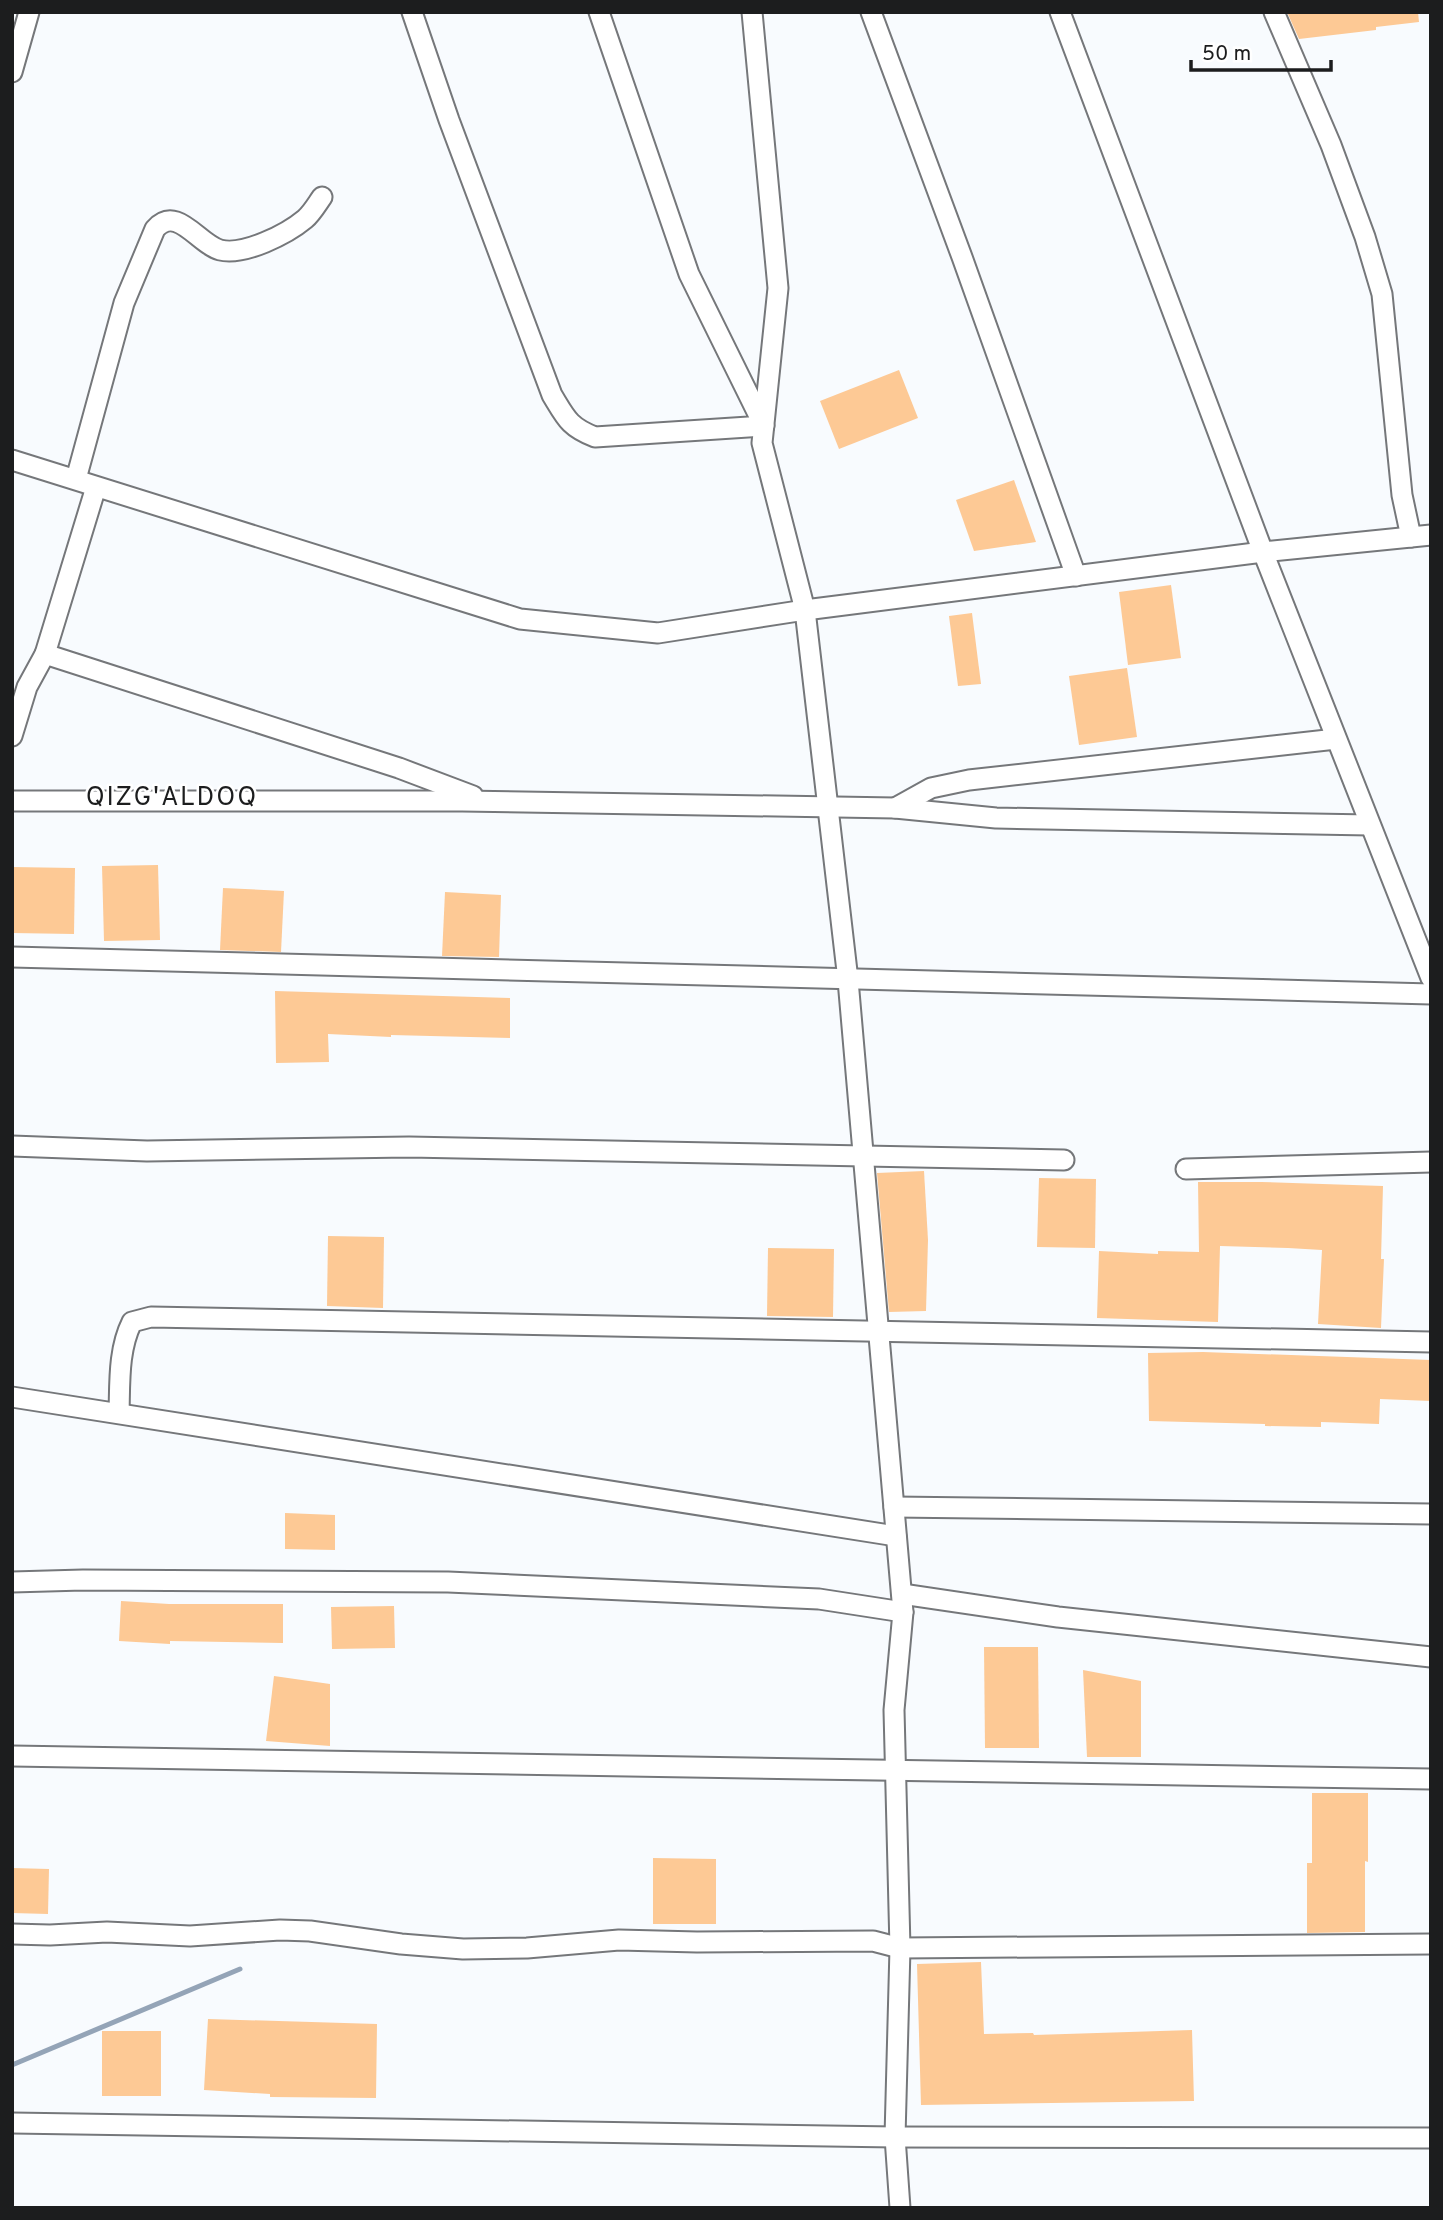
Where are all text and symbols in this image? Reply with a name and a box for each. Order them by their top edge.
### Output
scale bar [1191,28,1331,72]
text: 50 m [1202,41,1251,68]
district label: QIZG'ALDOQ [86,782,258,815]

